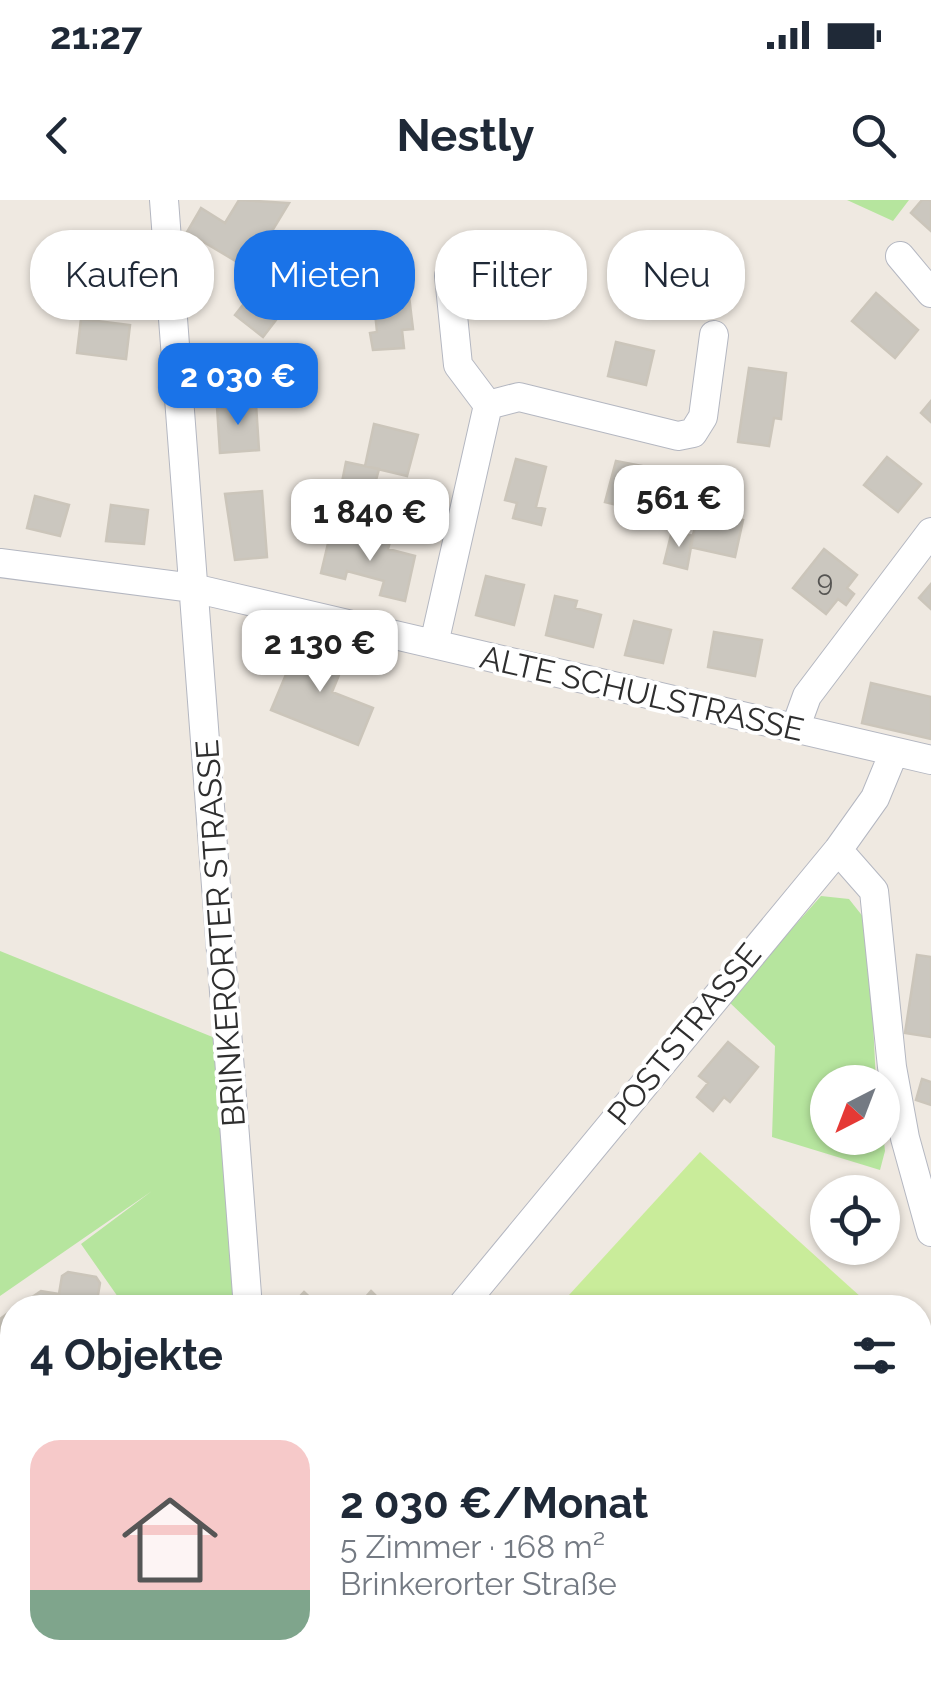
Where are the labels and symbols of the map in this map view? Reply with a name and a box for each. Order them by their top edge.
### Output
pin: 2 030 € [146,343,330,428]
pin: 561 € [609,465,749,550]
pin: 1 840 € [278,479,462,564]
house number: 9 [817,565,833,598]
pin: 2 130 € [228,610,412,695]
street label: ALTE SCHULSTRASSE [477,638,807,748]
street label: BRINKERORTER STRASSE [188,738,252,1128]
street label: POSTSTRASSE [600,936,768,1132]
north arrow [810,1065,900,1155]

